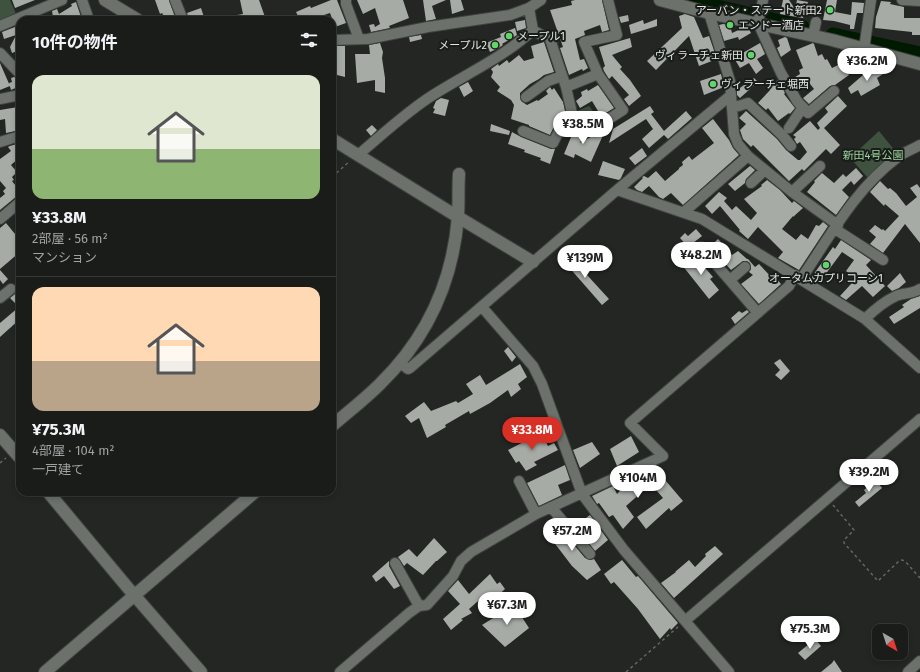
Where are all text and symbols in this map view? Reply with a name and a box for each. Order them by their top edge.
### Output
place label: アーバン・ステート新田2 [696,4,822,17]
marker: アーバン・ステート新田2 [825,5,835,15]
place label: エンドー酒店 [738,19,804,32]
marker: エンドー酒店 [725,20,735,30]
icon: filters [298,29,320,51]
place label: メープル1 [517,30,565,43]
marker: メープル1 [504,31,514,41]
text: 10件の物件 [32,32,118,53]
place label: メープル2 [438,39,487,52]
marker: メープル2 [490,40,500,50]
pin: ¥36.2M [834,48,900,82]
place label: ヴィラーチェ新田 [655,49,743,62]
marker: ヴィラーチェ新田 [746,50,756,60]
text: ¥36.2M [846,53,888,68]
place label: ヴィラーチェ堀西 [721,78,809,91]
marker: ヴィラーチェ堀西 [708,79,718,89]
icon: home [140,101,212,173]
pin: ¥38.5M [550,111,616,145]
text: ¥38.5M [562,116,604,131]
park label: 新田4号公園 [843,149,903,162]
text: ¥33.8M [32,207,86,228]
text: 2部屋 · 56 m² [32,231,108,246]
pin: ¥48.2M [668,242,734,276]
pin: ¥139M [557,245,613,279]
text: ¥48.2M [680,247,722,262]
text: マンション [32,250,97,265]
text: ¥139M [566,250,604,265]
marker: オータムカプリコーン1 [821,260,831,270]
place label: オータムカプリコーン1 [769,272,883,285]
icon: home [140,313,212,385]
pin: ¥33.8M [499,417,565,451]
text: ¥75.3M [32,419,85,440]
text: ¥33.8M [511,422,553,437]
text: 4部屋 · 104 m² [32,443,114,458]
pin: ¥39.2M [836,459,902,493]
text: 一戸建て [32,462,84,477]
text: ¥39.2M [848,464,890,479]
pin: ¥104M [610,465,666,499]
text: ¥104M [619,470,657,485]
pin: ¥57.2M [539,518,605,552]
text: ¥57.2M [552,523,592,538]
pin: ¥67.3M [474,592,540,626]
text: ¥67.3M [487,597,527,612]
pin: ¥75.3M [777,616,843,650]
text: ¥75.3M [790,621,830,636]
north arrow [872,624,908,660]
map controls [872,624,908,660]

